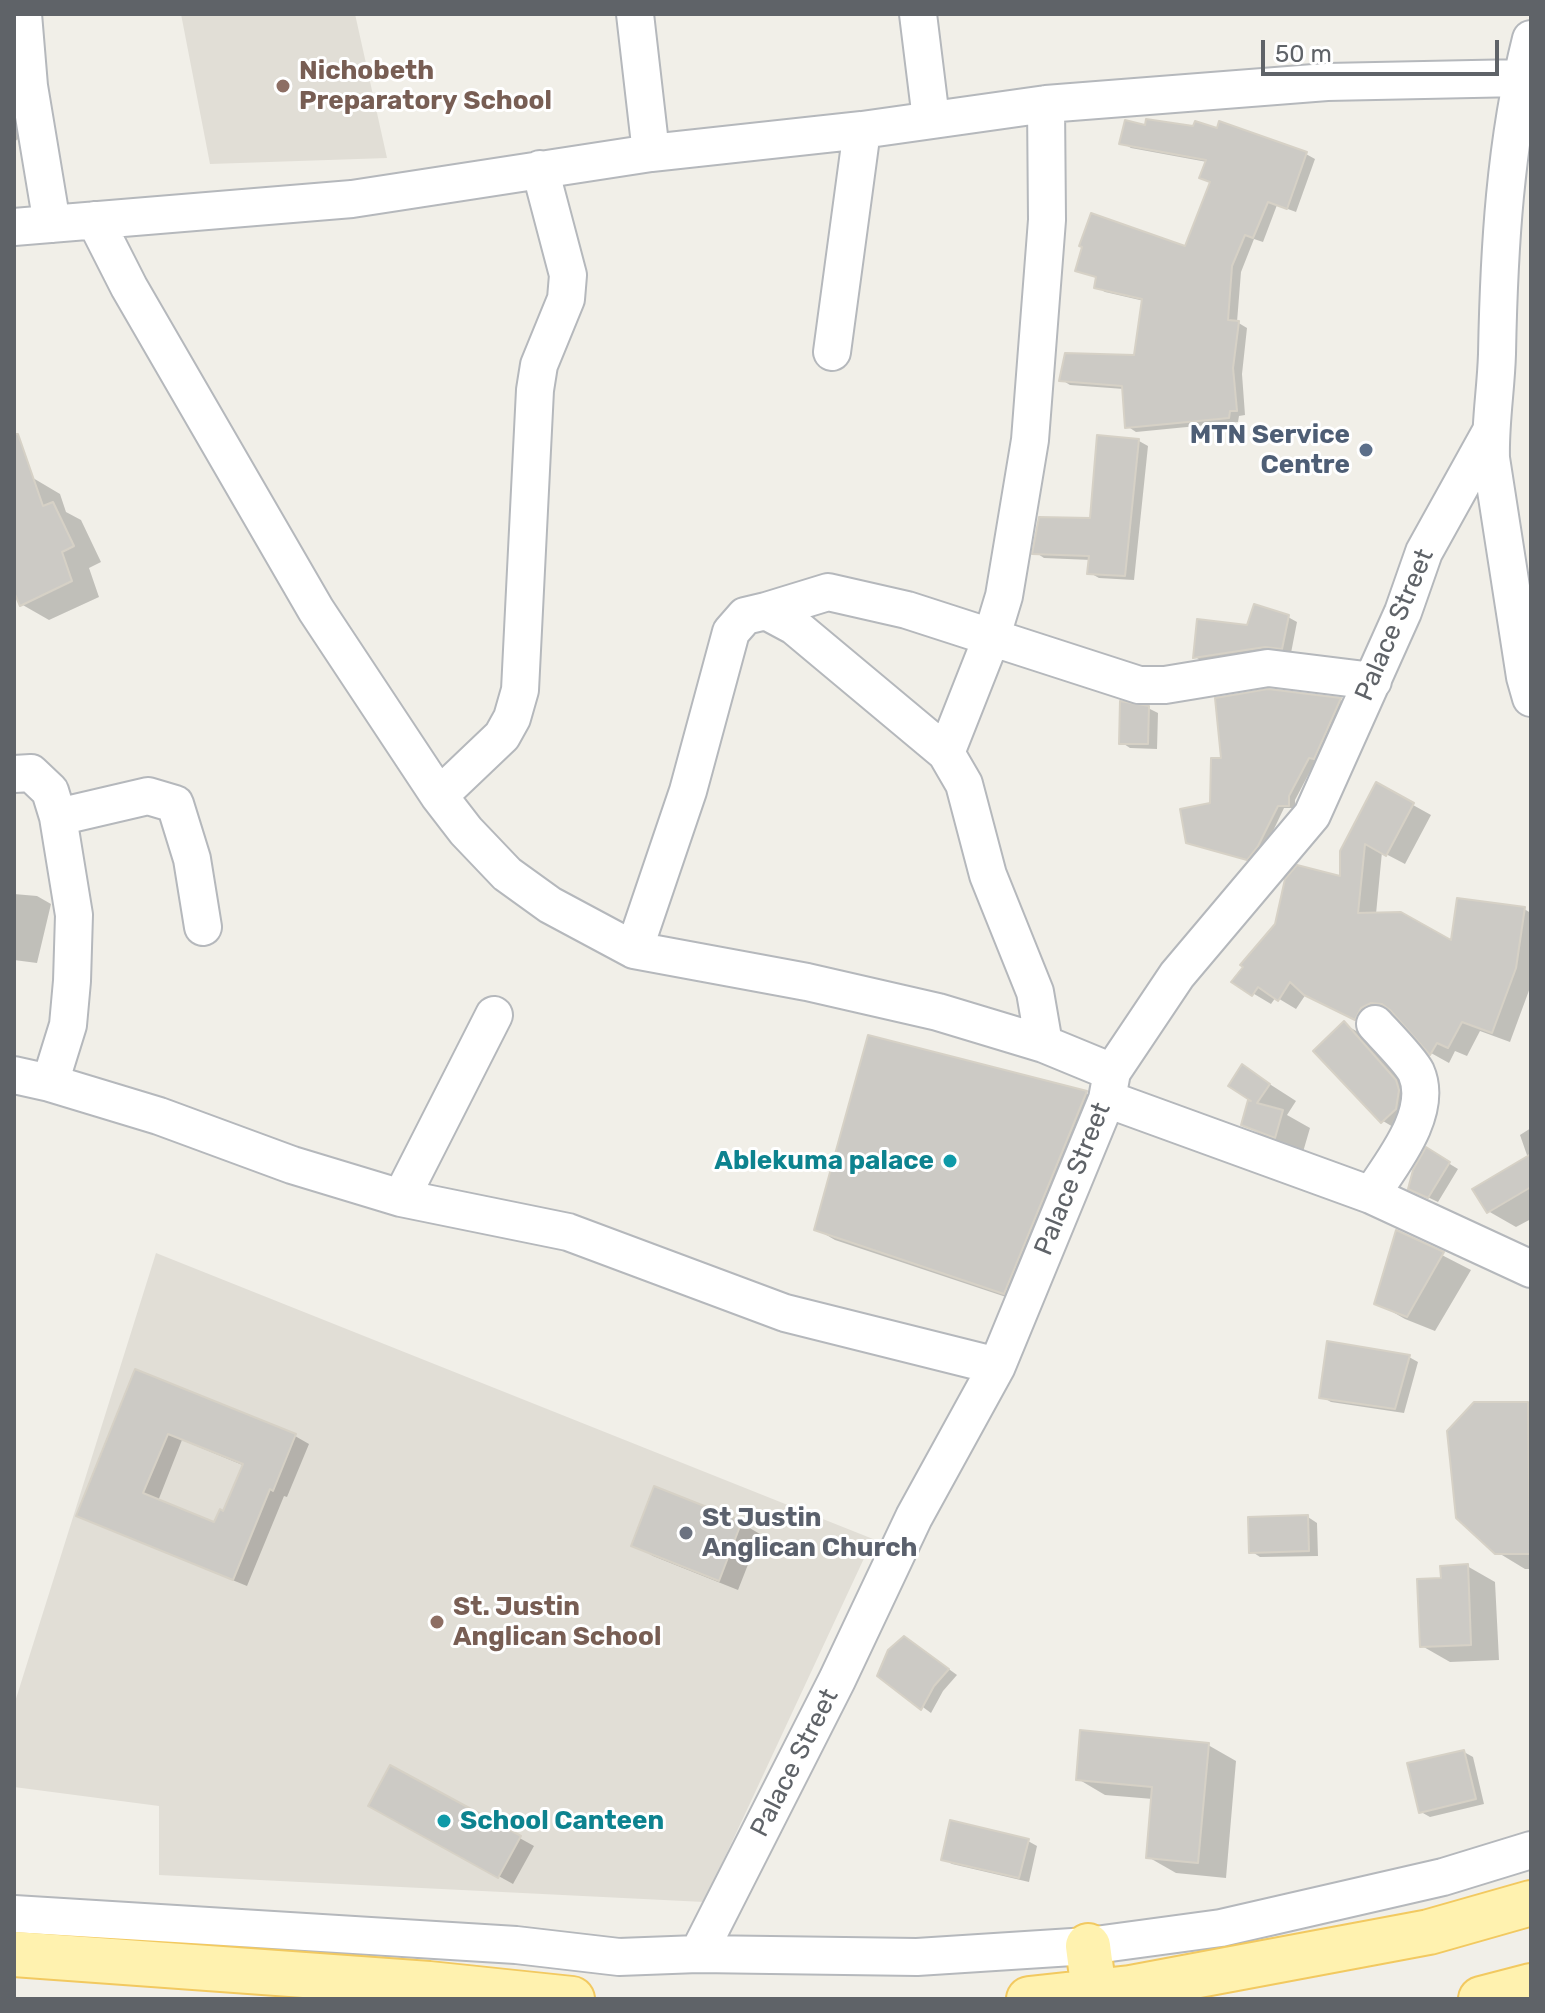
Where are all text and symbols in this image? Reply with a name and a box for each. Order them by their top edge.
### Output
scale bar [1265,24,1503,74]
text: 50 m [1275,40,1332,68]
place label: Nichobeth Preparatory School [299,55,552,116]
marker: Nichobeth Preparatory School [274,77,292,95]
place label: MTN Service Centre [1190,419,1350,480]
marker: MTN Service Centre [1357,441,1375,459]
street label: Palace Street [1349,544,1441,706]
street label: Palace Street [1028,1098,1118,1260]
place label: Ablekuma palace [714,1145,934,1177]
marker: Ablekuma palace [941,1152,959,1170]
place label: St Justin Anglican Church [702,1502,917,1564]
marker: St Justin Anglican Church [677,1524,695,1542]
place label: St. Justin Anglican School [453,1591,661,1652]
marker: St. Justin Anglican School [428,1613,446,1631]
street label: Palace Street [744,1684,846,1842]
place label: School Canteen [460,1805,664,1837]
marker: School Canteen [435,1812,453,1830]

